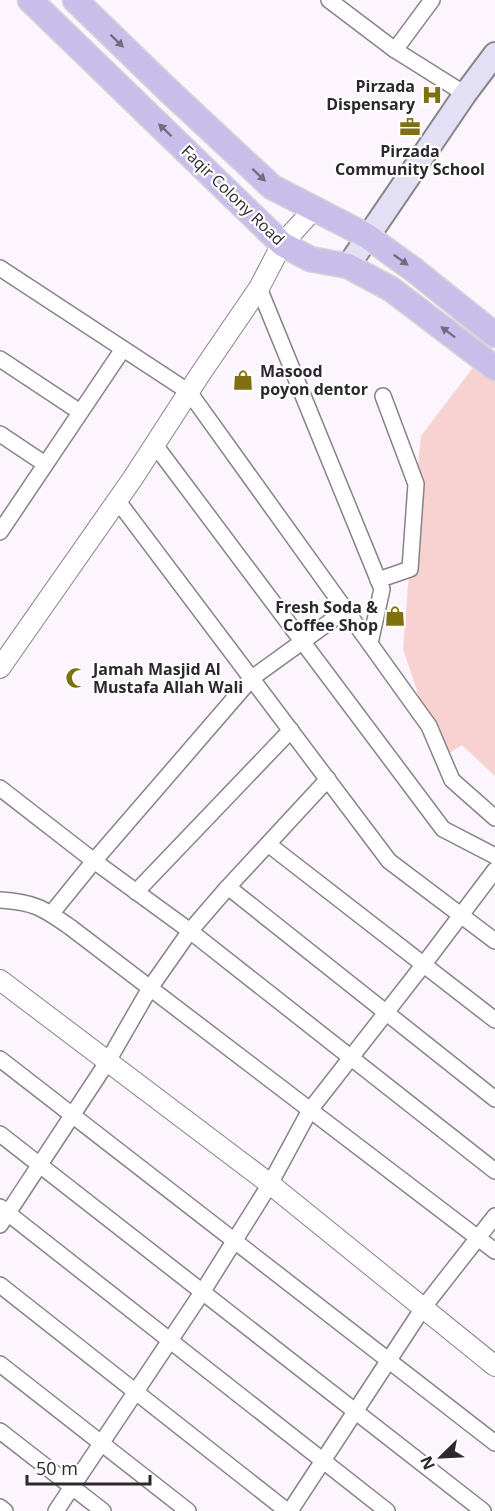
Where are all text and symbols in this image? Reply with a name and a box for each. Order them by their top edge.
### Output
one-way arrow [110,33,124,47]
place label: Pirzada Dispensary [326,75,416,115]
hospital icon: Pirzada Dispensary [420,83,444,107]
office icon: Pirzada Community School [398,115,422,139]
one-way arrow [159,124,173,138]
street label: Faqir Colony Road [177,140,289,250]
place label: Pirzada Community School [335,140,485,180]
one-way arrow [251,168,266,181]
one-way arrow [392,254,408,266]
one-way arrow [441,327,456,339]
place label: Masood poyon dentor [260,360,368,400]
shop icon: Masood poyon dentor [231,368,255,392]
place label: Fresh Soda & Coffee Shop [275,596,378,636]
shop icon: Fresh Soda & Coffee Shop [383,604,407,628]
place label: Jamah Masjid Al Mustafa Allah Wali [91,658,243,698]
mosque icon: Jamah Masjid Al Mustafa Allah Wali [64,666,88,690]
north arrow [411,1427,471,1487]
scale bar [27,1448,150,1486]
text: N [415,1453,440,1474]
text: 50 m [36,1456,78,1480]

